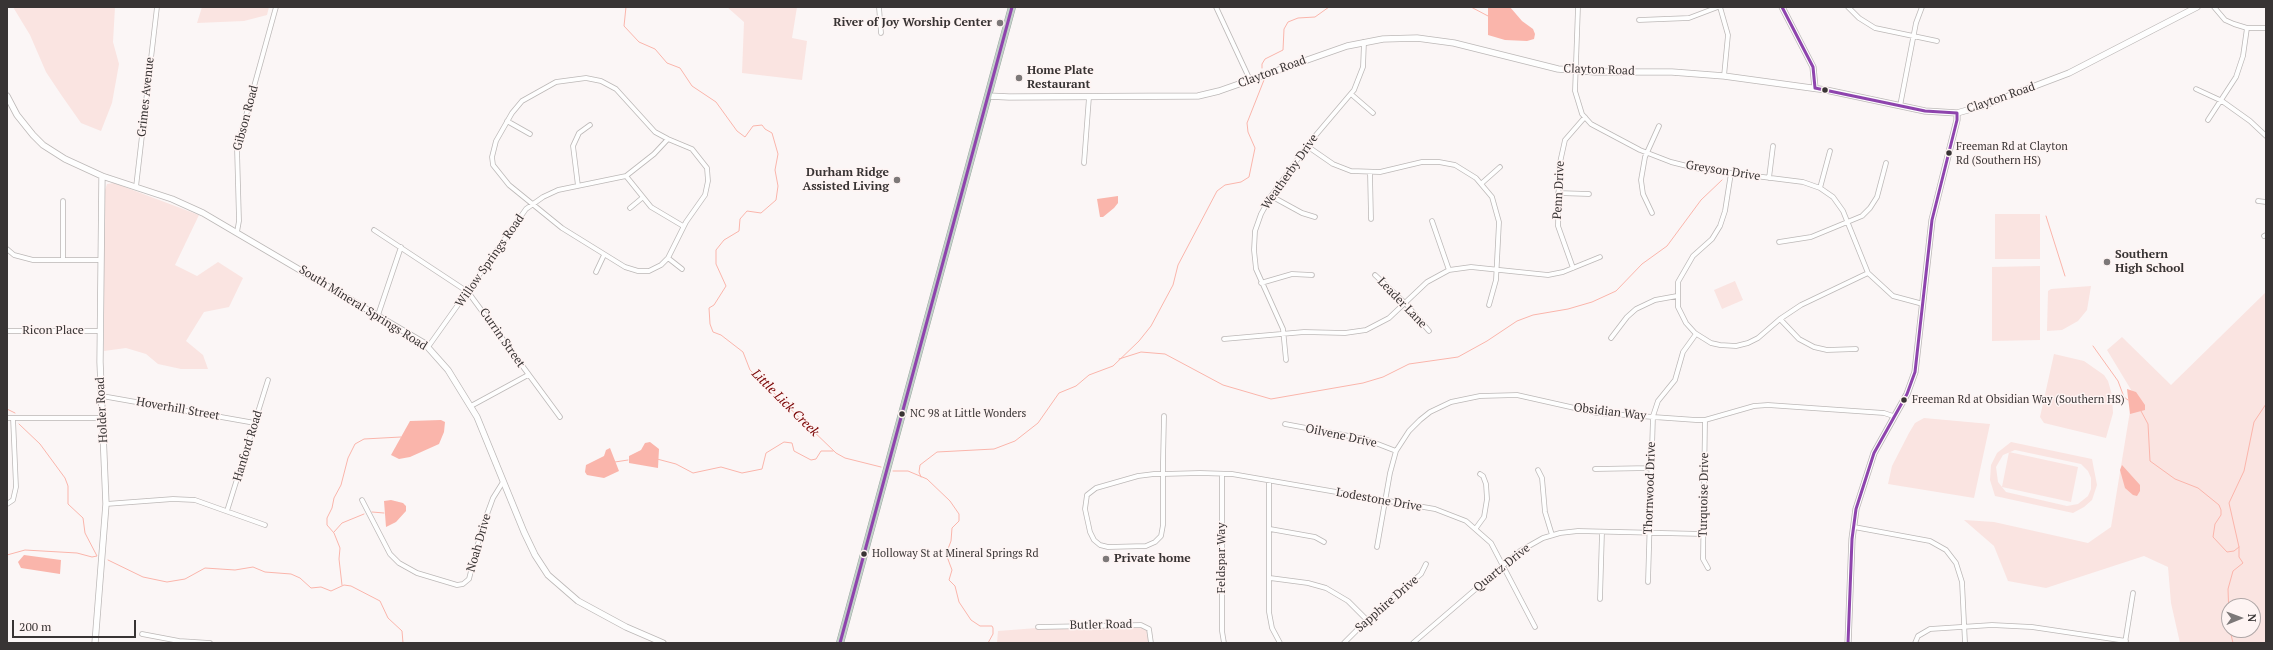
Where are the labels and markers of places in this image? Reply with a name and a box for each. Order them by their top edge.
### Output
place label: River of Joy Worship Center [833,16,992,30]
marker: River of Joy Worship Center [995,18,1005,28]
place label: Home Plate Restaurant [1027,64,1094,92]
marker: Home Plate Restaurant [1014,73,1024,83]
unlabelled marker [1820,85,1830,95]
place label: Freeman Rd at Clayton Rd (Southern HS) [1956,140,2068,166]
marker: Freeman Rd at Clayton Rd (Southern HS) [1944,148,1954,158]
place label: Durham Ridge Assisted Living [802,166,889,194]
marker: Durham Ridge Assisted Living [892,175,902,185]
place label: Southern High School [2115,248,2184,276]
marker: Southern High School [2102,257,2112,267]
place label: Freeman Rd at Obsidian Way (Southern HS) [1912,393,2125,407]
marker: Freeman Rd at Obsidian Way (Southern HS) [1899,395,1909,405]
place label: NC 98 at Little Wonders [910,407,1026,421]
marker: NC 98 at Little Wonders [897,409,907,419]
place label: Holloway St at Mineral Springs Rd [872,547,1039,561]
marker: Holloway St at Mineral Springs Rd [859,549,869,559]
place label: Private home [1114,552,1191,566]
marker: Private home [1101,554,1111,564]

